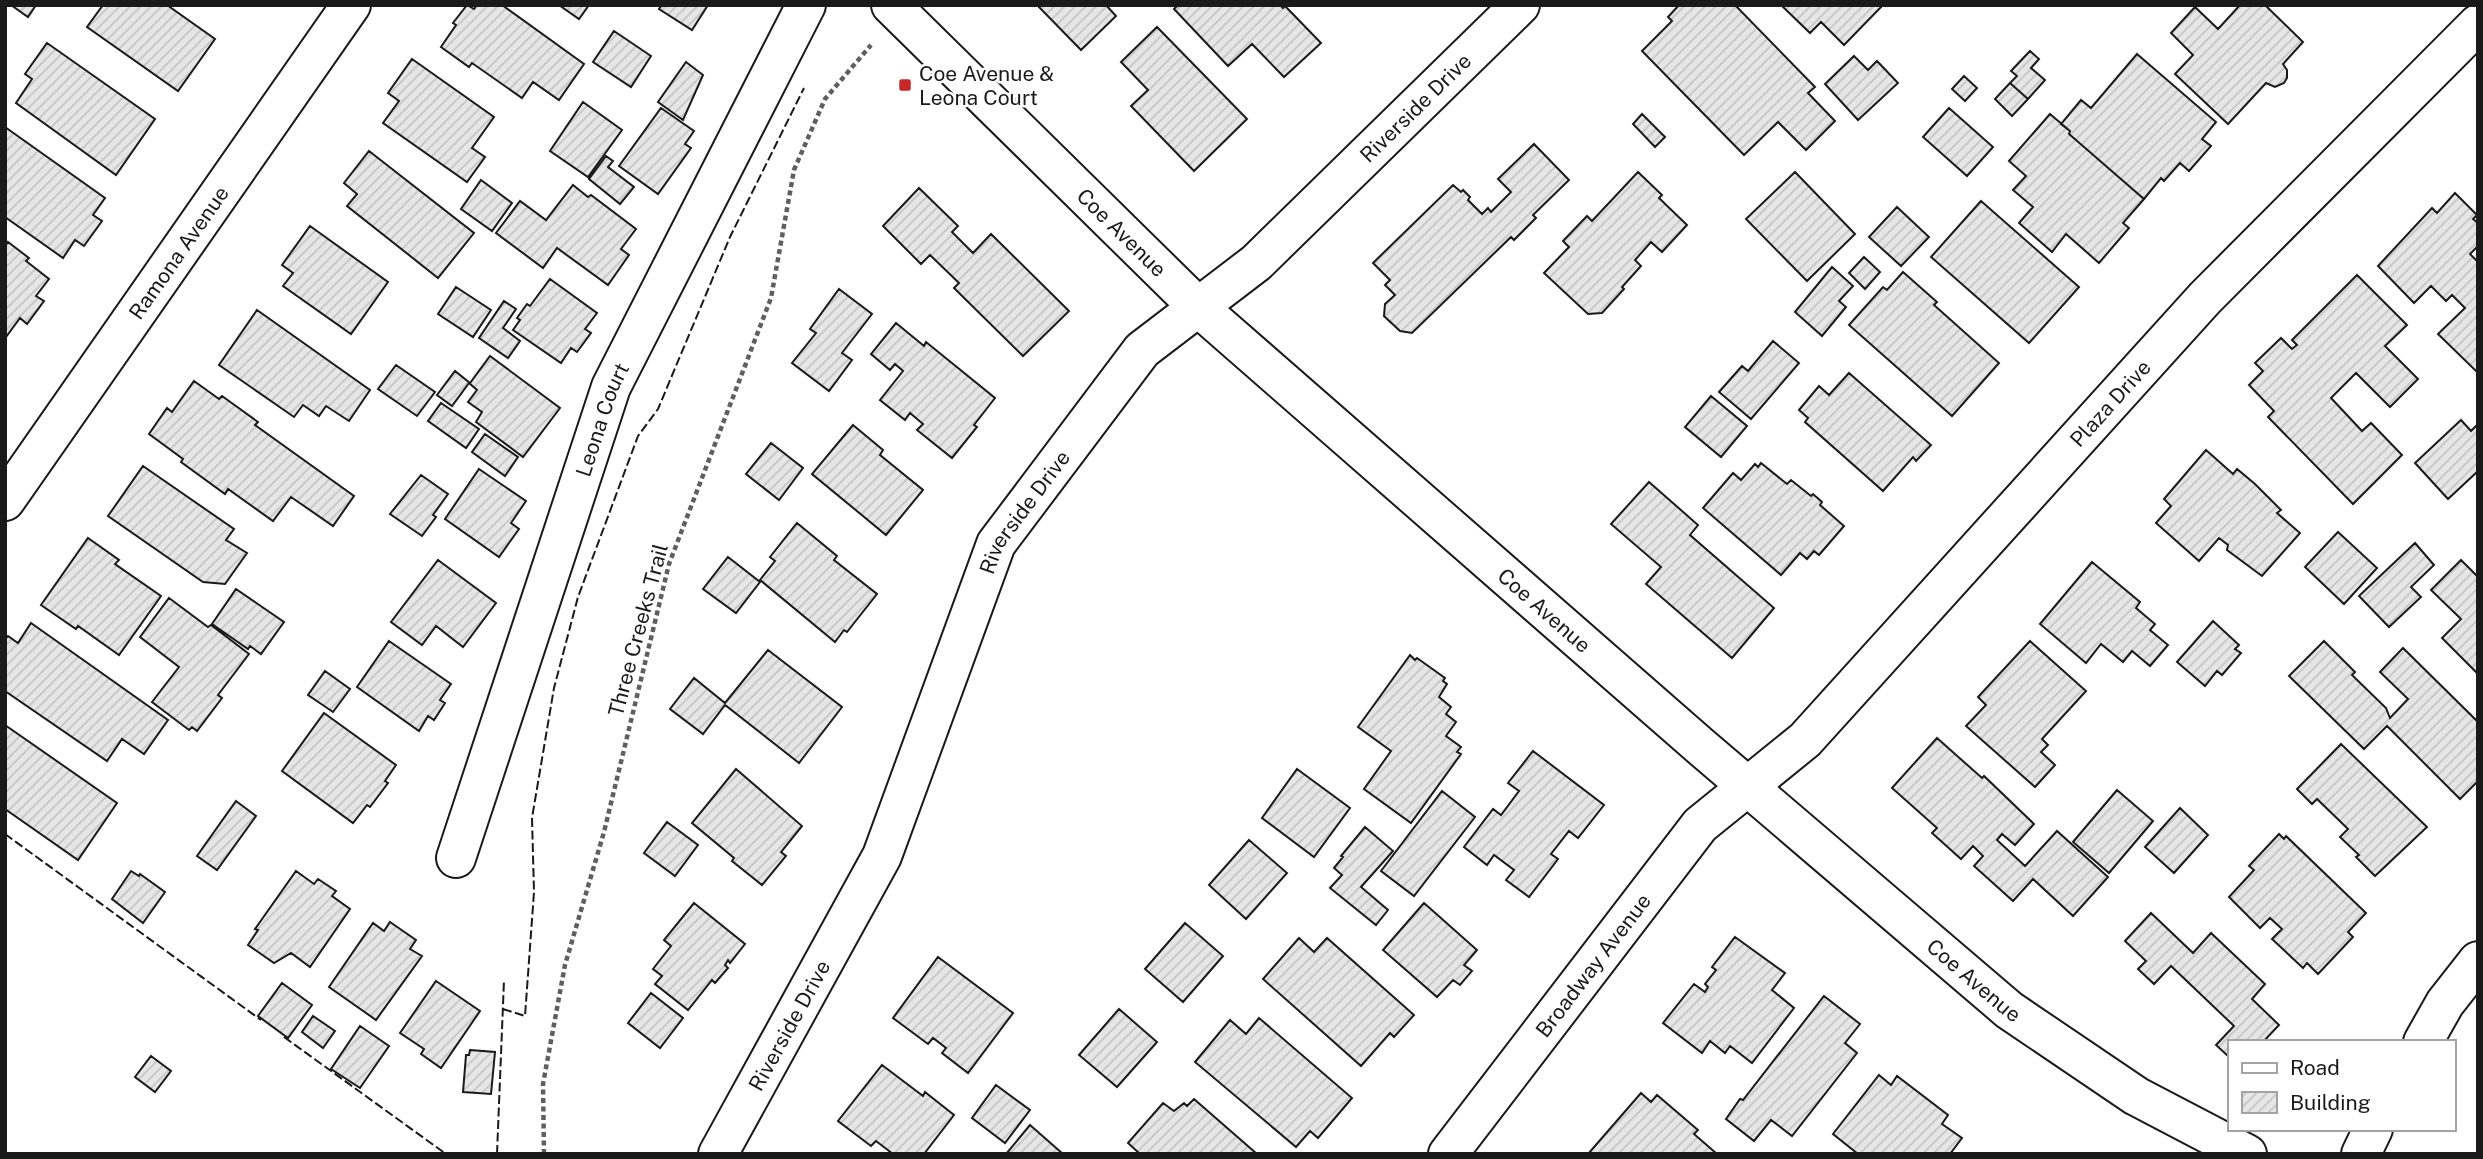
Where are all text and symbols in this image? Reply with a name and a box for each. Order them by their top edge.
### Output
street label: Riverside Drive [1354,48,1476,167]
place label: Coe Avenue & Leona Court [919,61,1054,110]
marker: Coe Avenue & Leona Court [897,77,913,93]
street label: Ramona Avenue [123,181,233,324]
street label: Coe Avenue [1072,183,1172,282]
street label: Plaza Drive [2064,354,2156,452]
street label: Leona Court [570,358,634,480]
street label: Riverside Drive [974,445,1075,577]
street label: Three Creeks Trail [603,541,673,719]
street label: Coe Avenue [1493,563,1596,657]
street label: Broadway Avenue [1530,888,1656,1042]
street label: Coe Avenue [1922,933,2026,1027]
street label: Riverside Drive [743,956,835,1095]
legend [2228,1040,2455,1131]
text: Road [2290,1055,2340,1080]
text: Building [2290,1090,2371,1115]

